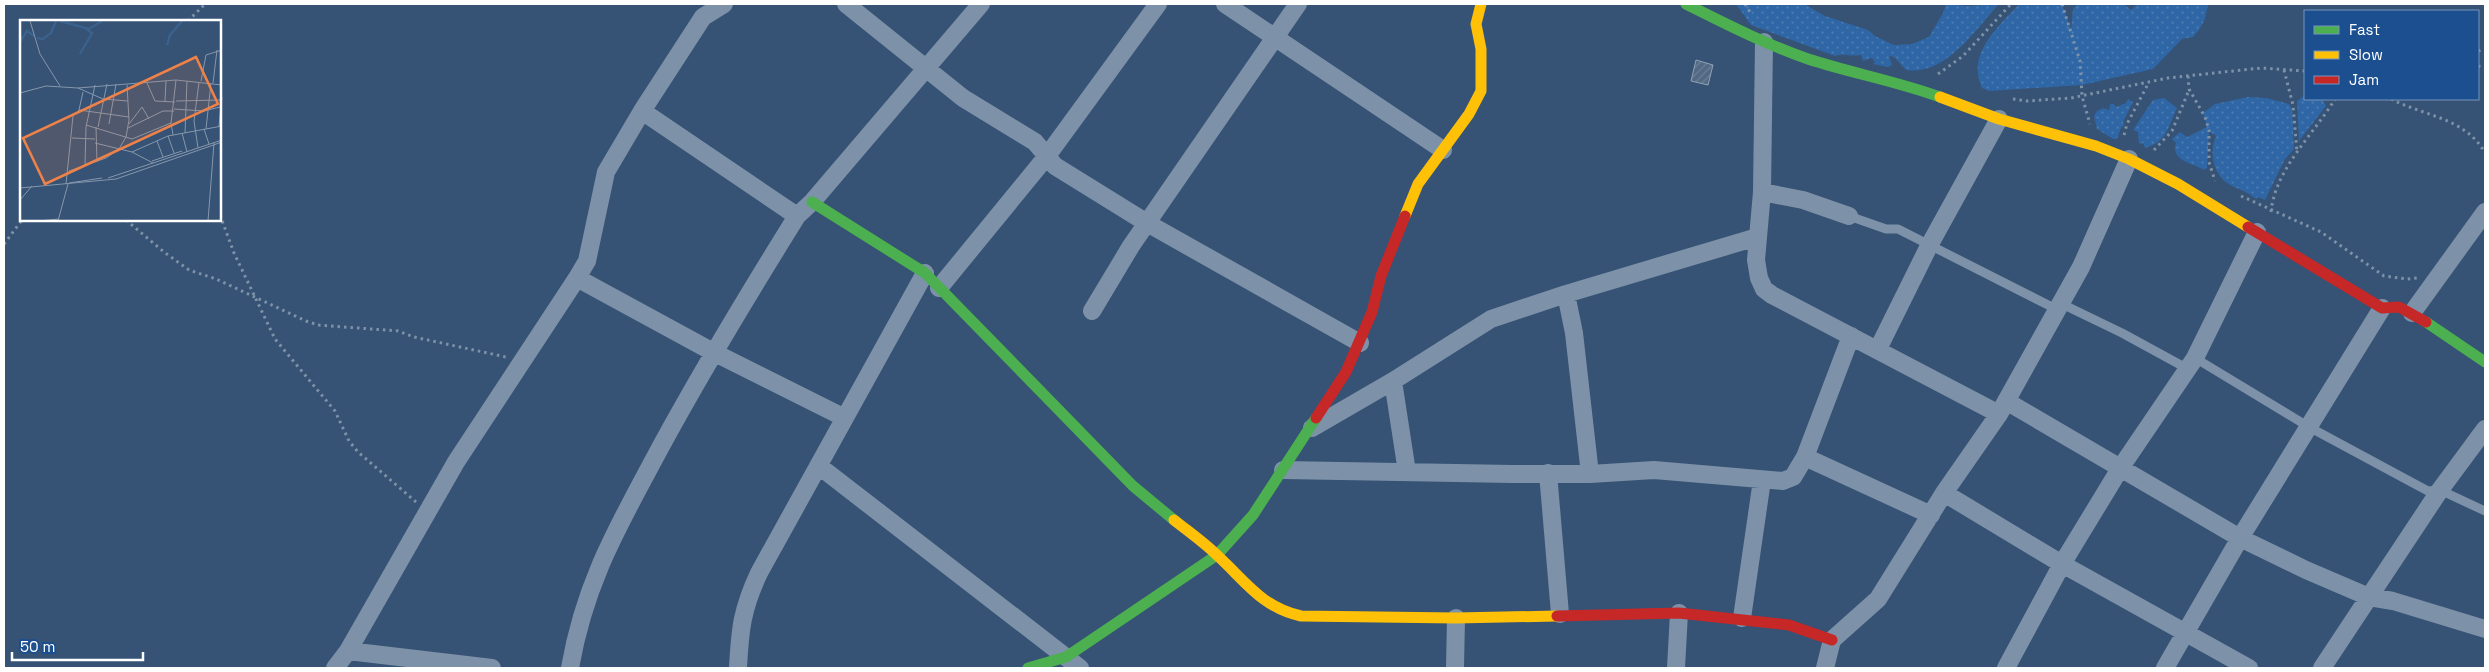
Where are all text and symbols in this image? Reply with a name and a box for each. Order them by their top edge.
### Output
legend [2304,10,2479,100]
inset map [20,20,221,221]
text: Fast [2349,20,2380,39]
text: Slow [2349,45,2383,64]
text: Jam [2349,70,2379,89]
scale bar [12,630,144,662]
text: 50 m [20,637,55,656]

